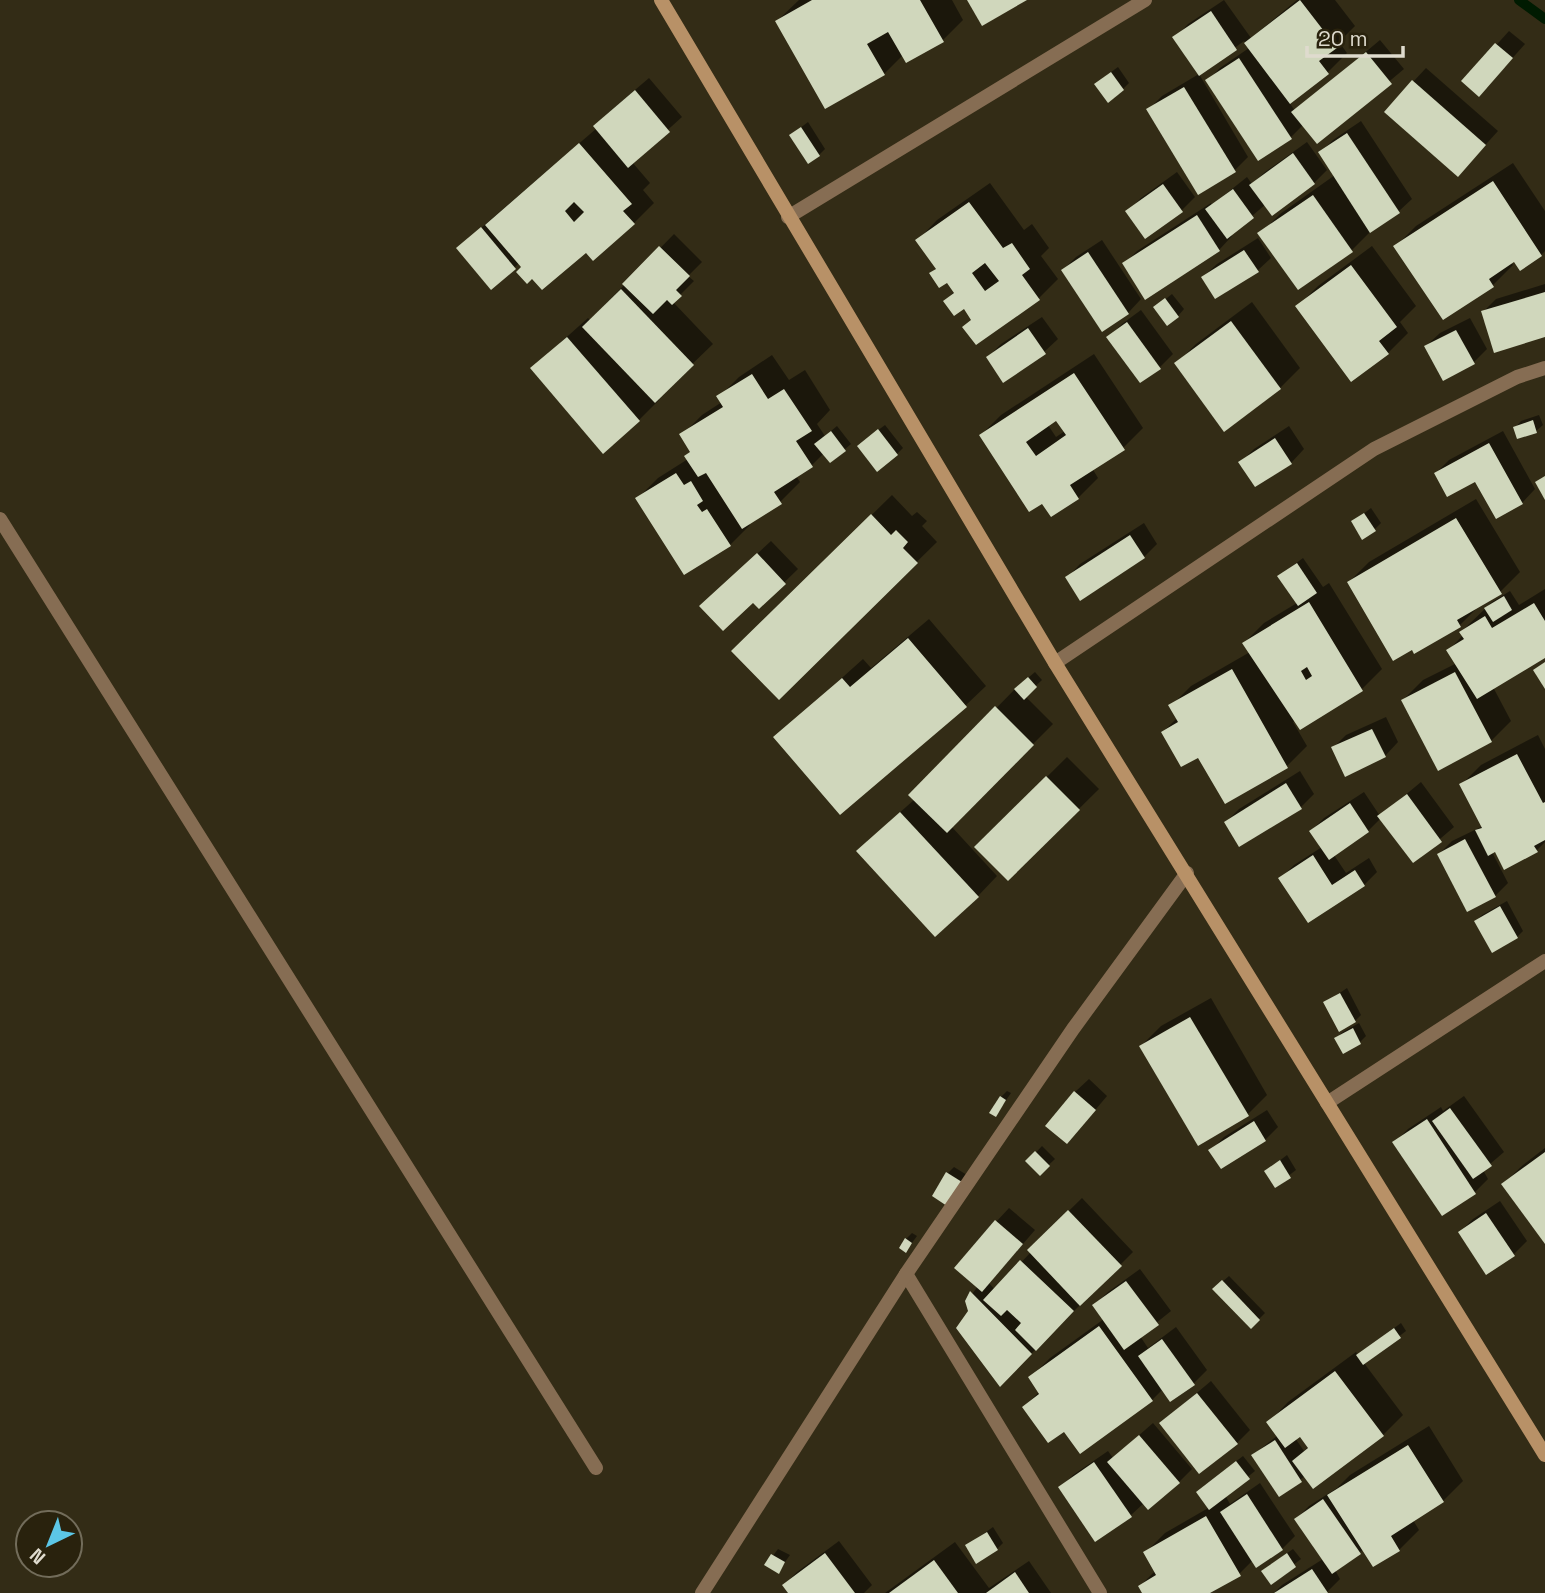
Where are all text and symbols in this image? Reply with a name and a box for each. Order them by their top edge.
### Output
scale bar [1307,14,1403,58]
text: 20 m [1318,25,1368,52]
north arrow [14,1509,84,1579]
text: N [25,1543,51,1570]

